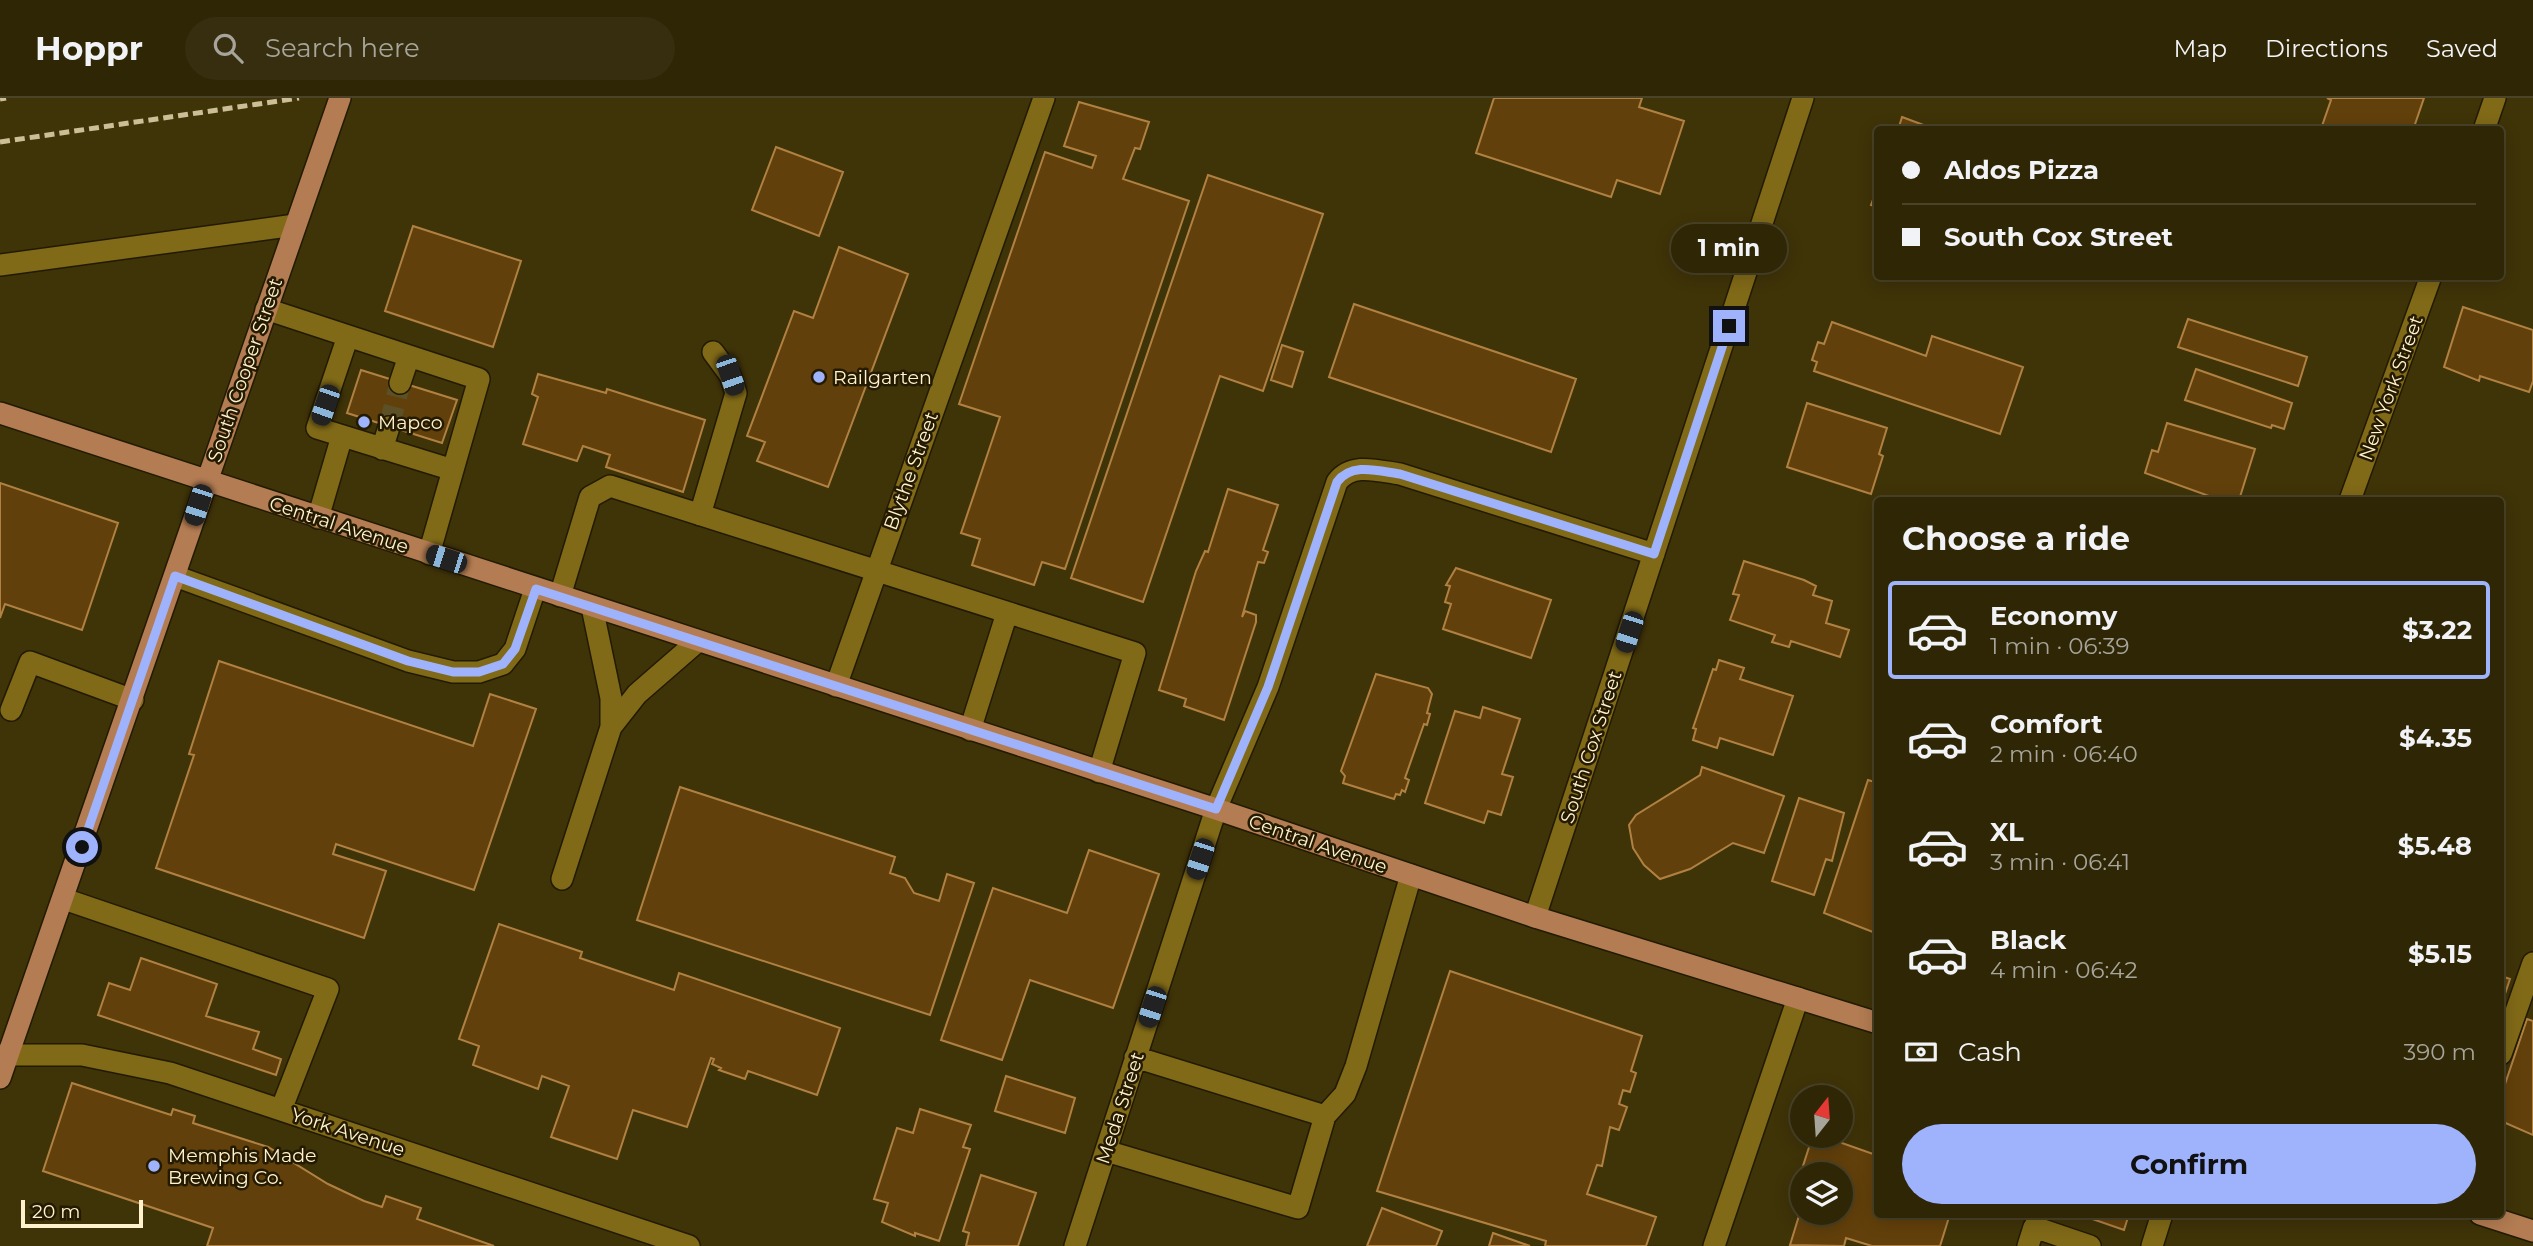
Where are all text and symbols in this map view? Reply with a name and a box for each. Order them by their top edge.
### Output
search box [185,17,675,80]
text: Hoppr [35,28,143,68]
icon: search [209,29,247,67]
text: Search here [265,32,420,64]
text: Map [2174,34,2227,63]
text: Directions [2265,34,2388,63]
text: Saved [2426,34,2498,63]
text: Aldos Pizza [1944,154,2099,186]
text: South Cox Street [1944,221,2173,253]
callout: 1 min [1671,224,1787,274]
text: 1 min [1698,234,1760,262]
street label: South Cooper Street [203,275,287,465]
route end [1713,310,1745,342]
street label: New York Street [2354,312,2428,464]
car [714,352,747,398]
place label: Railgarten [833,366,932,389]
marker: Railgarten [811,369,827,385]
car [309,382,342,428]
street label: Blythe Street [879,408,943,533]
place label: Mapco [378,411,443,434]
marker: Mapco [356,414,372,430]
car [182,482,215,528]
street label: Central Avenue [267,492,411,558]
text: Choose a ride [1902,519,2130,558]
car [423,543,470,575]
icon: car [1906,599,1969,662]
text: Economy [1990,600,2117,632]
car [1613,609,1646,655]
text: $3.22 [2402,614,2472,646]
text: 1 min · 06:39 [1990,632,2129,660]
street label: South Cox Street [1555,668,1627,826]
icon: car [1906,707,1969,770]
text: Comfort [1990,708,2102,740]
text: $4.35 [2399,722,2472,754]
text: 2 min · 06:40 [1990,740,2138,768]
street label: Central Avenue [1246,810,1390,878]
icon: car [1906,815,1969,878]
text: XL [1990,816,2024,848]
text: $5.48 [2398,830,2472,862]
route start [66,831,98,863]
car [1184,836,1217,882]
text: 3 min · 06:41 [1990,848,2130,876]
icon: car [1906,923,1969,986]
text: Black [1990,924,2066,956]
text: $5.15 [2408,938,2472,970]
text: 4 min · 06:42 [1990,956,2138,984]
car [1136,984,1169,1030]
icon: cash [1902,1033,1940,1071]
text: Cash [1958,1036,2022,1068]
text: 390 m [2403,1038,2476,1066]
street label: Meda Street [1091,1049,1149,1167]
north arrow [1790,1085,1853,1148]
map controls [1790,1085,1853,1225]
street label: York Avenue [288,1103,408,1161]
button: Confirm [1902,1124,2476,1204]
place label: Memphis Made Brewing Co. [168,1144,317,1189]
marker: Memphis Made Brewing Co. [146,1158,162,1174]
button: layers [1790,1162,1853,1225]
scale bar [21,1197,144,1229]
text: 20 m [32,1200,80,1223]

